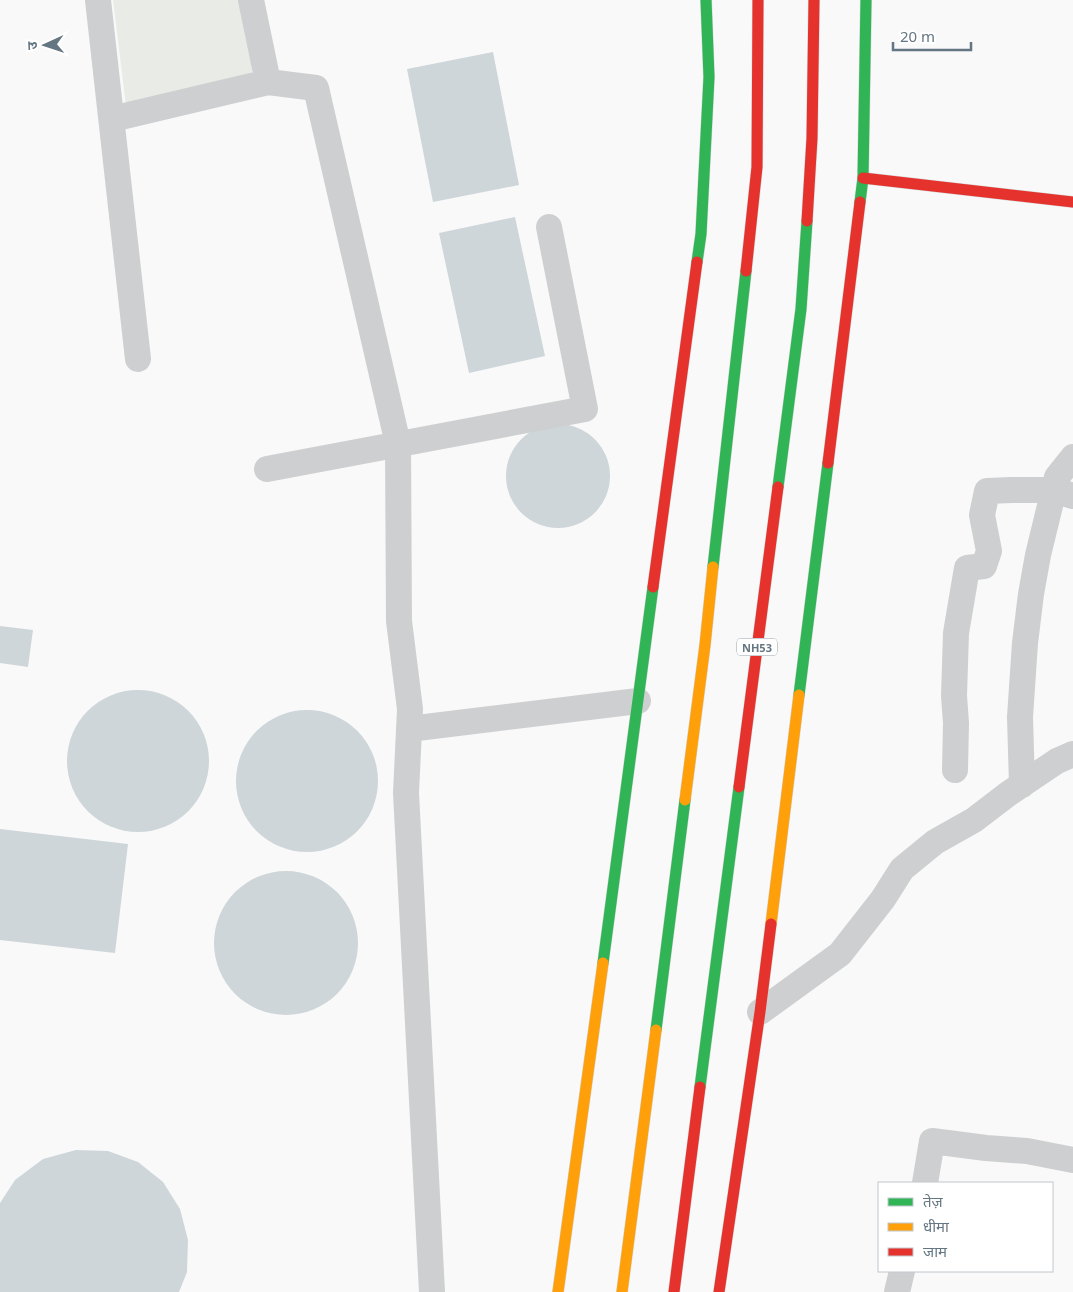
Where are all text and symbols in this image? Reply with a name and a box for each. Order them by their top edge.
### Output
north arrow [20,20,70,70]
scale bar [893,20,970,52]
text: 20 m [900,26,935,46]
text: उ [22,40,41,50]
road number: NH53 [737,638,777,656]
legend [878,1182,1053,1272]
text: तेज़ [923,1191,944,1211]
text: धीमा [923,1216,950,1236]
text: जाम [923,1241,948,1261]

